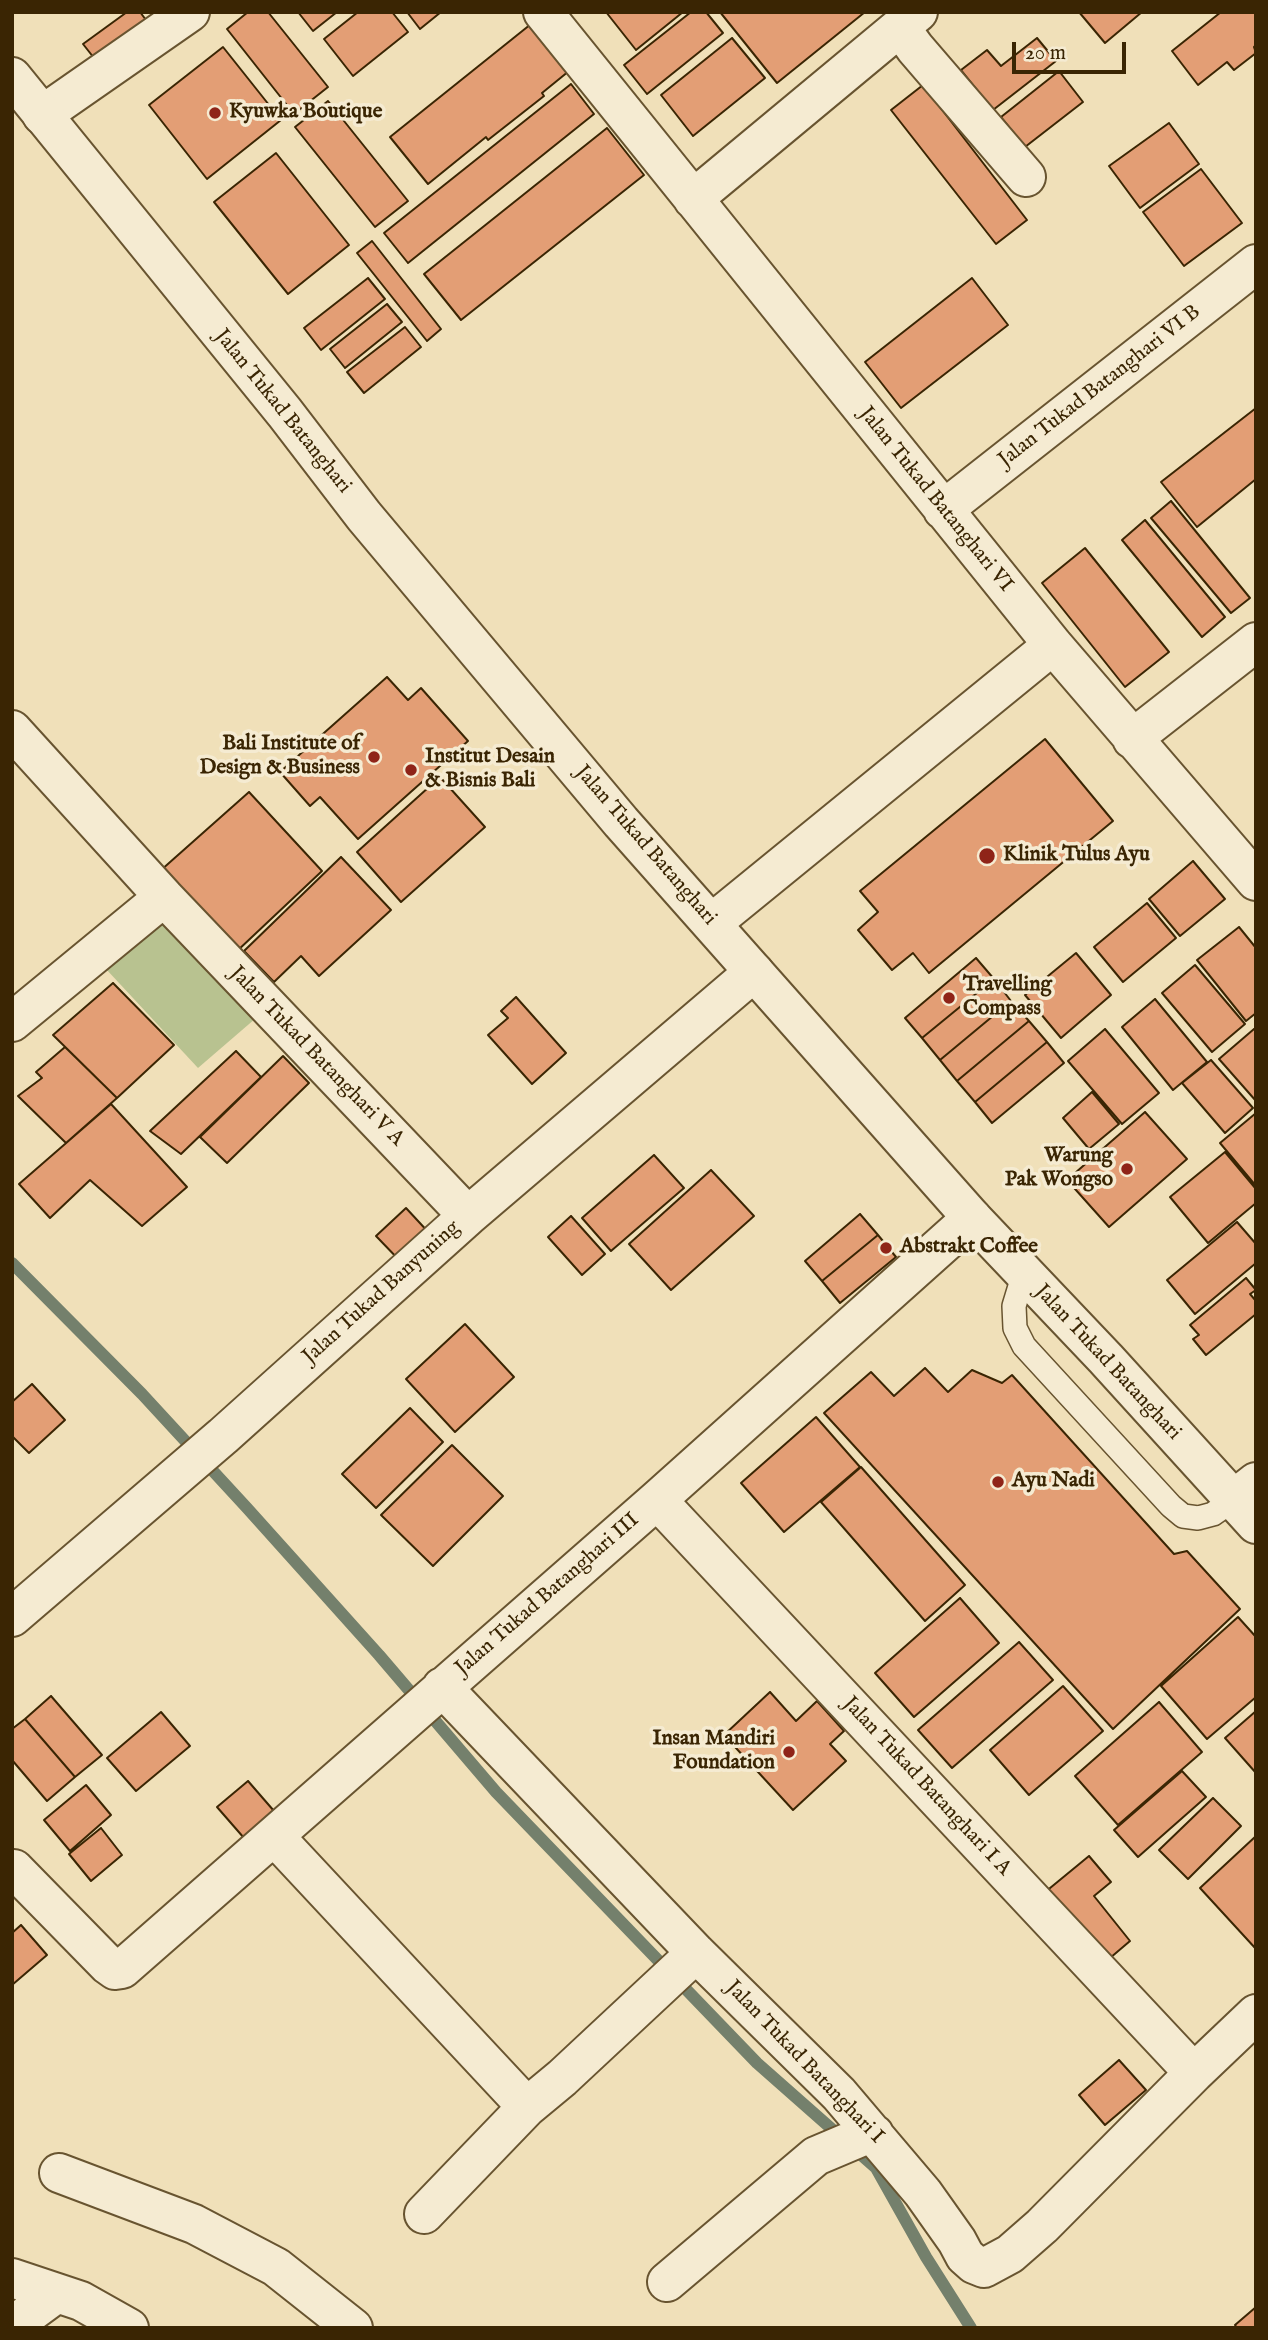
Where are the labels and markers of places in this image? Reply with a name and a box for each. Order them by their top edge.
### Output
place label: Kyuwka Boutique [229,100,382,126]
marker: Kyuwka Boutique [207,105,223,121]
place label: Bali Institute of Design & Business [200,732,360,782]
place label: Institut Desain & Bisnis Bali [425,745,555,795]
marker: Bali Institute of Design & Business [366,749,382,765]
marker: Institut Desain & Bisnis Bali [403,762,419,778]
place label: Klinik Tulus Ayu [1003,843,1150,869]
marker: Klinik Tulus Ayu [977,846,997,866]
place label: Travelling Compass [963,973,1052,1023]
marker: Travelling Compass [941,990,957,1006]
place label: Warung Pak Wongso [1005,1144,1113,1194]
marker: Warung Pak Wongso [1119,1161,1135,1177]
place label: Abstrakt Coffee [900,1235,1038,1261]
marker: Abstrakt Coffee [878,1240,894,1256]
place label: Ayu Nadi [1012,1469,1095,1495]
marker: Ayu Nadi [990,1474,1006,1490]
place label: Insan Mandiri Foundation [652,1727,775,1777]
marker: Insan Mandiri Foundation [781,1744,797,1760]

